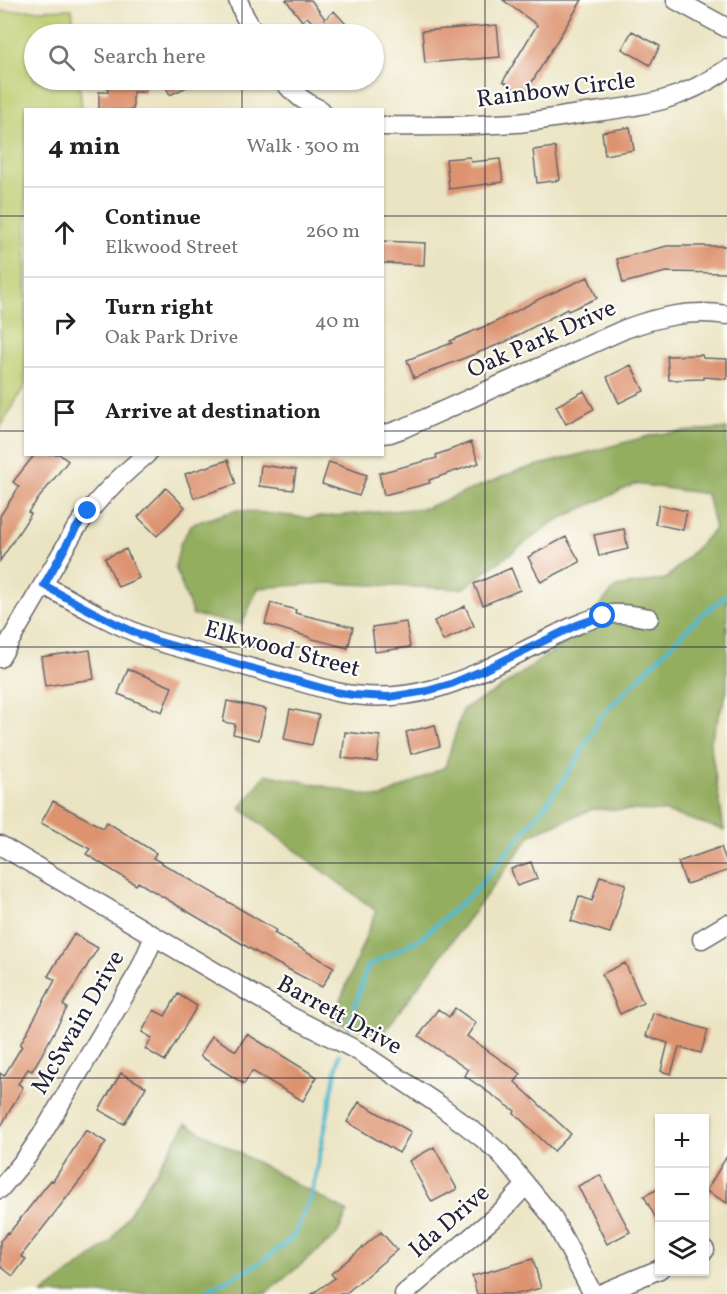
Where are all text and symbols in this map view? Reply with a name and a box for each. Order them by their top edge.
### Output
search box [24,24,384,90]
icon: search [45,41,78,74]
text: Search here [93,42,206,73]
street label: Rainbow Circle [475,64,637,118]
text: 4 min [48,129,120,165]
text: Walk · 300 m [247,133,360,161]
text: Continue [105,203,201,234]
icon: ahead [48,216,81,249]
text: 260 m [305,218,360,246]
text: Elkwood Street [105,234,238,262]
street label: Oak Park Drive [462,292,622,388]
text: Turn right [105,293,213,324]
icon: right [48,306,81,339]
text: 40 m [315,308,360,336]
text: Oak Park Drive [105,324,238,352]
icon: arrive [48,396,81,429]
text: Arrive at destination [105,397,321,428]
route end [74,497,100,523]
route start [589,602,615,628]
street label: Elkwood Street [200,613,364,687]
street label: McSwain Drive [24,945,134,1101]
street label: Barrett Drive [270,968,408,1064]
map controls [655,1114,709,1276]
button: + [655,1114,709,1168]
button: − [655,1168,709,1222]
street label: Ida Drive [402,1177,498,1267]
button: layers [655,1222,709,1276]

